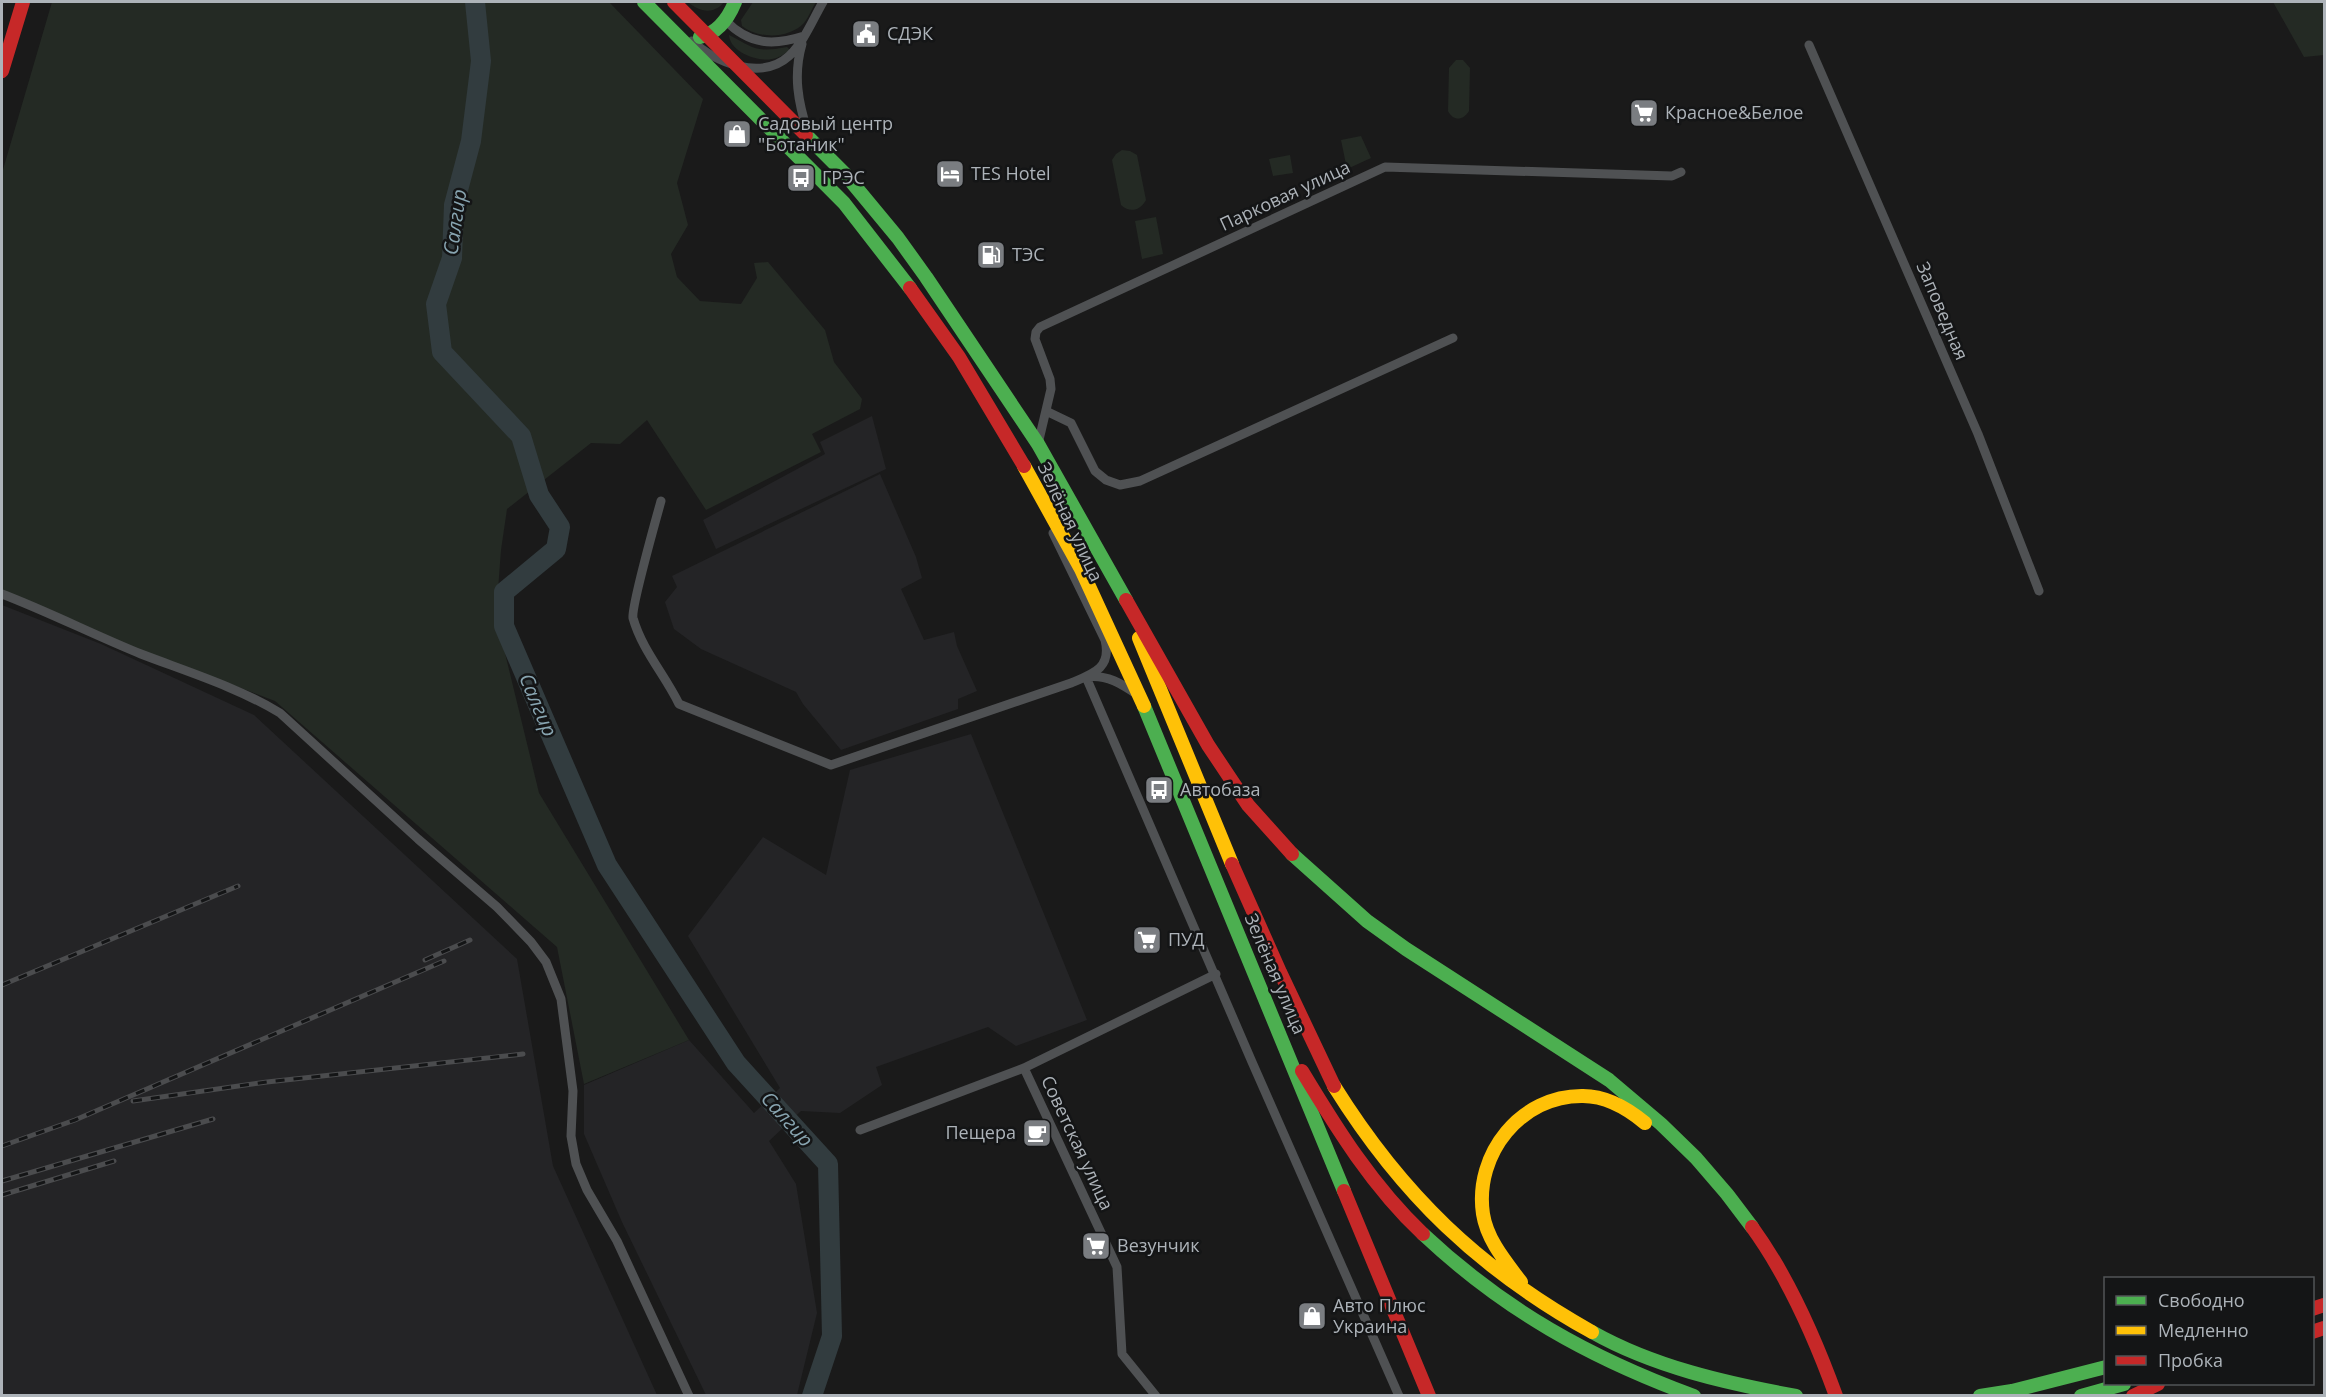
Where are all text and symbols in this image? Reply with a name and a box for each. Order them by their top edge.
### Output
public building icon: СДЭК [850,18,882,50]
place label: СДЭК [887,21,933,45]
supermarket icon: Красное&Белое [1628,97,1660,129]
place label: Красное&Белое [1665,100,1803,124]
place label: Садовый центр "Ботаник" [758,111,893,156]
shop icon: Садовый центр "Ботаник" [721,118,753,150]
street label: Парковая улица [1215,154,1354,236]
hotel icon: TES Hotel [934,158,966,190]
place label: TES Hotel [971,161,1051,185]
bus stop icon: ГРЭС [785,162,817,194]
place label: ГРЭС [822,165,865,189]
water label: Салгир [437,187,472,256]
fuel station icon: ТЭС [975,239,1007,271]
place label: ТЭС [1012,242,1045,266]
street label: Заповедная [1911,258,1974,363]
street label: Зелёная улица [1033,458,1109,585]
water label: Салгир [513,669,564,740]
bus stop icon: Автобаза [1143,774,1175,806]
place label: Автобаза [1180,777,1260,801]
street label: Зелёная улица [1240,910,1312,1038]
supermarket icon: ПУД [1131,924,1163,956]
place label: ПУД [1168,927,1205,951]
street label: Советская улица [1036,1071,1120,1214]
water label: Салгир [755,1085,819,1152]
cafe icon: Пещера [1021,1117,1053,1149]
place label: Пещера [946,1120,1016,1144]
supermarket icon: Везунчик [1080,1230,1112,1262]
place label: Везунчик [1117,1233,1200,1257]
legend [2104,1277,2314,1385]
text: Свободно [2158,1288,2245,1312]
place label: Авто Плюс Украина [1333,1293,1426,1338]
shop icon: Авто Плюс Украина [1296,1300,1328,1332]
text: Медленно [2158,1318,2249,1342]
text: Пробка [2158,1348,2223,1372]

